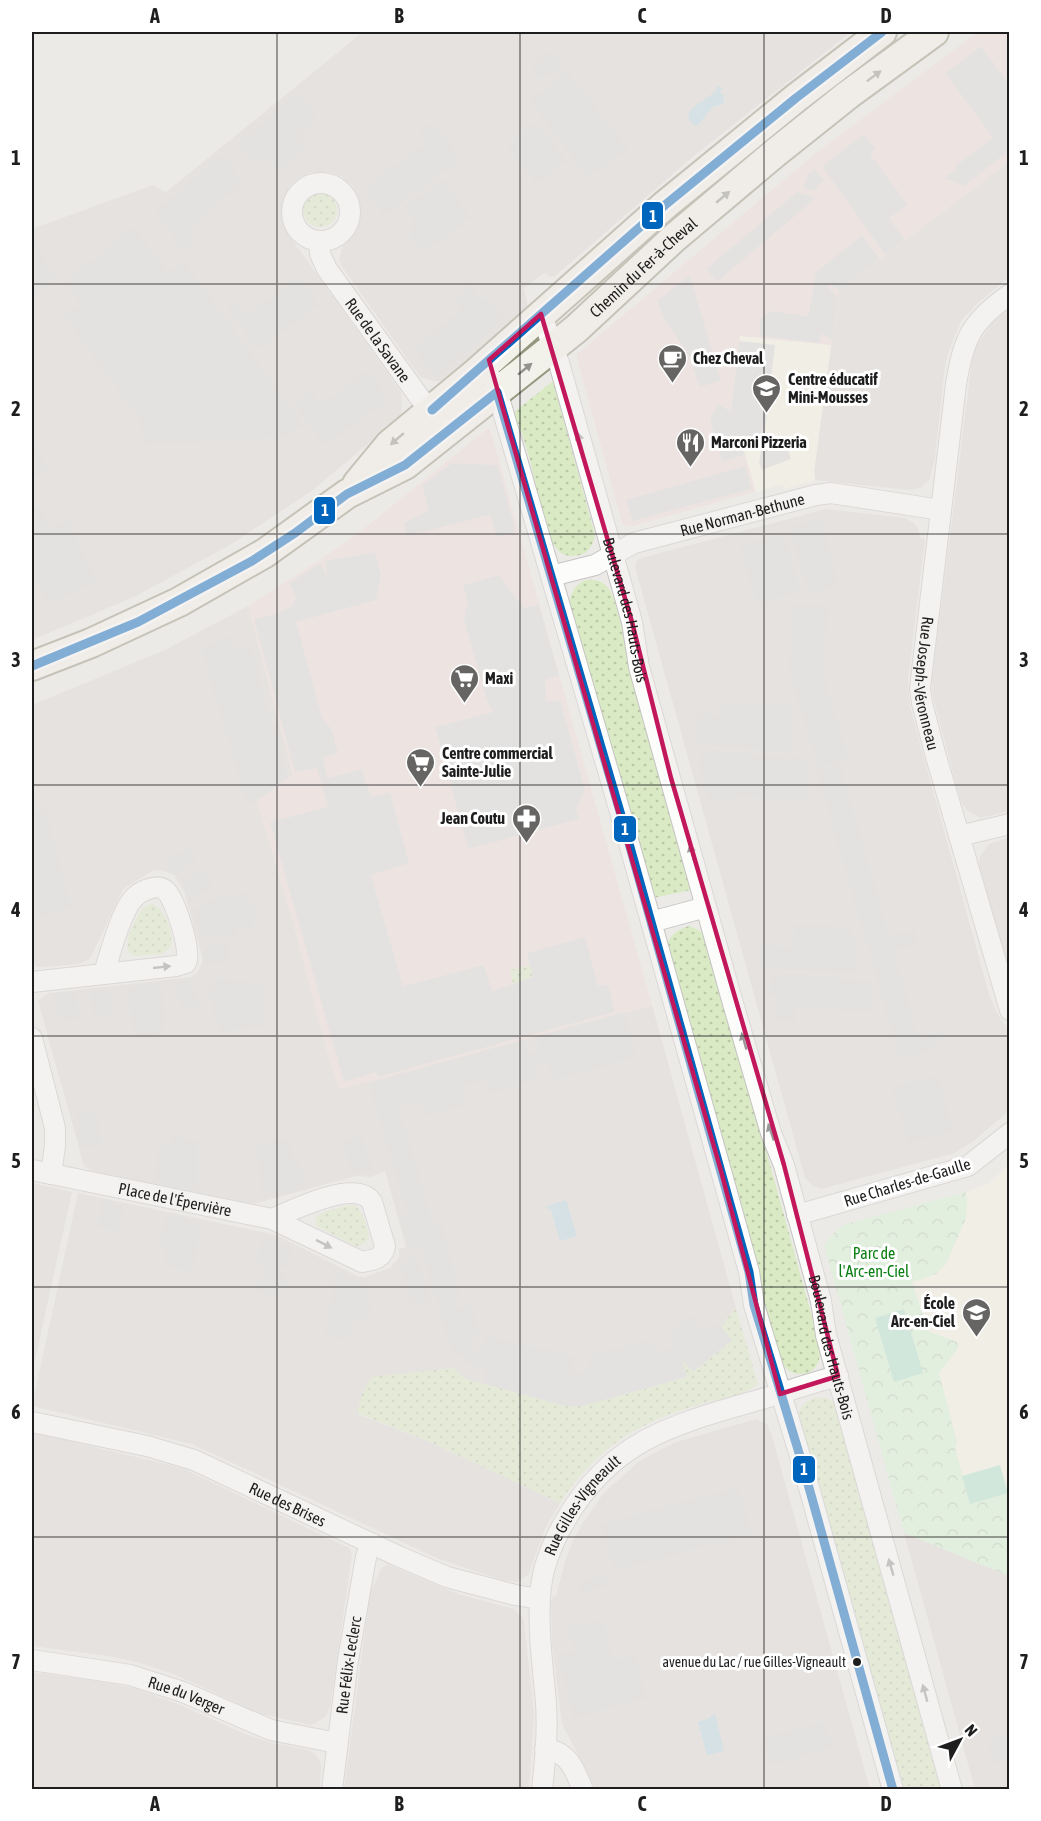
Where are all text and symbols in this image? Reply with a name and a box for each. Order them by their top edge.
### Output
text: A [149,4,160,27]
text: B [394,4,404,27]
text: C [638,4,647,27]
text: D [880,4,892,27]
one-way arrow [865,70,881,82]
text: 1 [11,146,21,169]
text: 1 [1019,146,1029,169]
one-way arrow [715,190,731,203]
line badge: 1 [641,201,664,230]
text: 1 [649,207,657,225]
street label: Chemin du Fer-à-Cheval [586,213,701,321]
street label: Rue de la Savane [342,294,414,385]
cafe icon: Chez Cheval [656,342,688,384]
place label: Chez Cheval [693,349,764,367]
one-way arrow [517,363,533,376]
place label: Centre éducatif Mini-Mousses [788,370,878,406]
school or university icon: Centre éducatif Mini-Mousses [751,372,783,414]
text: 2 [11,397,21,420]
text: 2 [1019,397,1029,420]
restaurant icon: Marconi Pizzeria [674,426,706,468]
one-way arrow [575,432,585,450]
one-way arrow [389,433,404,446]
place label: Marconi Pizzeria [711,433,807,451]
street label: Rue Norman-Bethune [678,489,806,539]
line badge: 1 [313,496,336,525]
text: 1 [321,501,329,519]
street label: Boulevard des Hauts-Bois [600,535,652,685]
street label: Rue Joseph-Véronneau [911,616,943,752]
text: 3 [11,648,21,671]
text: 3 [1019,648,1029,671]
supermarket icon: Maxi [448,662,480,704]
place label: Maxi [485,669,514,687]
place label: Centre commercial Sainte-Julie [442,744,554,780]
supermarket icon: Centre commercial Sainte-Julie [405,746,437,788]
pharmacy icon: Jean Coutu [510,802,542,844]
place label: Jean Coutu [439,809,505,827]
line badge: 1 [613,815,637,843]
text: 1 [621,820,629,838]
one-way arrow [687,844,697,862]
text: 4 [10,898,21,921]
text: 4 [1018,898,1029,921]
one-way arrow [153,962,172,972]
one-way arrow [739,1032,748,1050]
one-way arrow [765,1123,775,1141]
text: 5 [11,1149,21,1172]
text: 5 [1019,1149,1029,1172]
street label: Rue Charles-de-Gaulle [842,1154,972,1210]
street label: Place de l'Épervière [117,1179,233,1220]
one-way arrow [316,1239,333,1249]
park label: Parc de l'Arc-en-Ciel [839,1244,910,1280]
street label: Boulevard des Hauts-Bois [805,1273,858,1422]
place label: École Arc-en-Ciel [890,1294,956,1330]
school or university icon: École Arc-en-Ciel [960,1296,992,1338]
text: 6 [11,1400,21,1423]
text: 6 [1019,1400,1029,1423]
street label: Rue Gilles-Vigneault [540,1451,624,1558]
line badge: 1 [792,1455,816,1484]
text: 1 [800,1460,808,1478]
street label: Rue des Brises [246,1478,329,1530]
one-way arrow [886,1558,895,1576]
street label: Rue Félix-Leclerc [332,1615,364,1715]
text: 7 [11,1650,21,1673]
text: 7 [1019,1650,1029,1673]
place label: avenue du Lac / rue Gilles-Vigneault [663,1654,846,1670]
marker: avenue du Lac / rue Gilles-Vigneault [851,1656,863,1668]
street label: Rue du Verger [146,1672,227,1718]
one-way arrow [920,1683,929,1701]
north arrow [930,1710,990,1770]
text: N [961,1721,981,1740]
text: A [149,1792,160,1815]
text: B [394,1792,404,1815]
text: C [638,1792,647,1815]
text: D [880,1792,892,1815]

